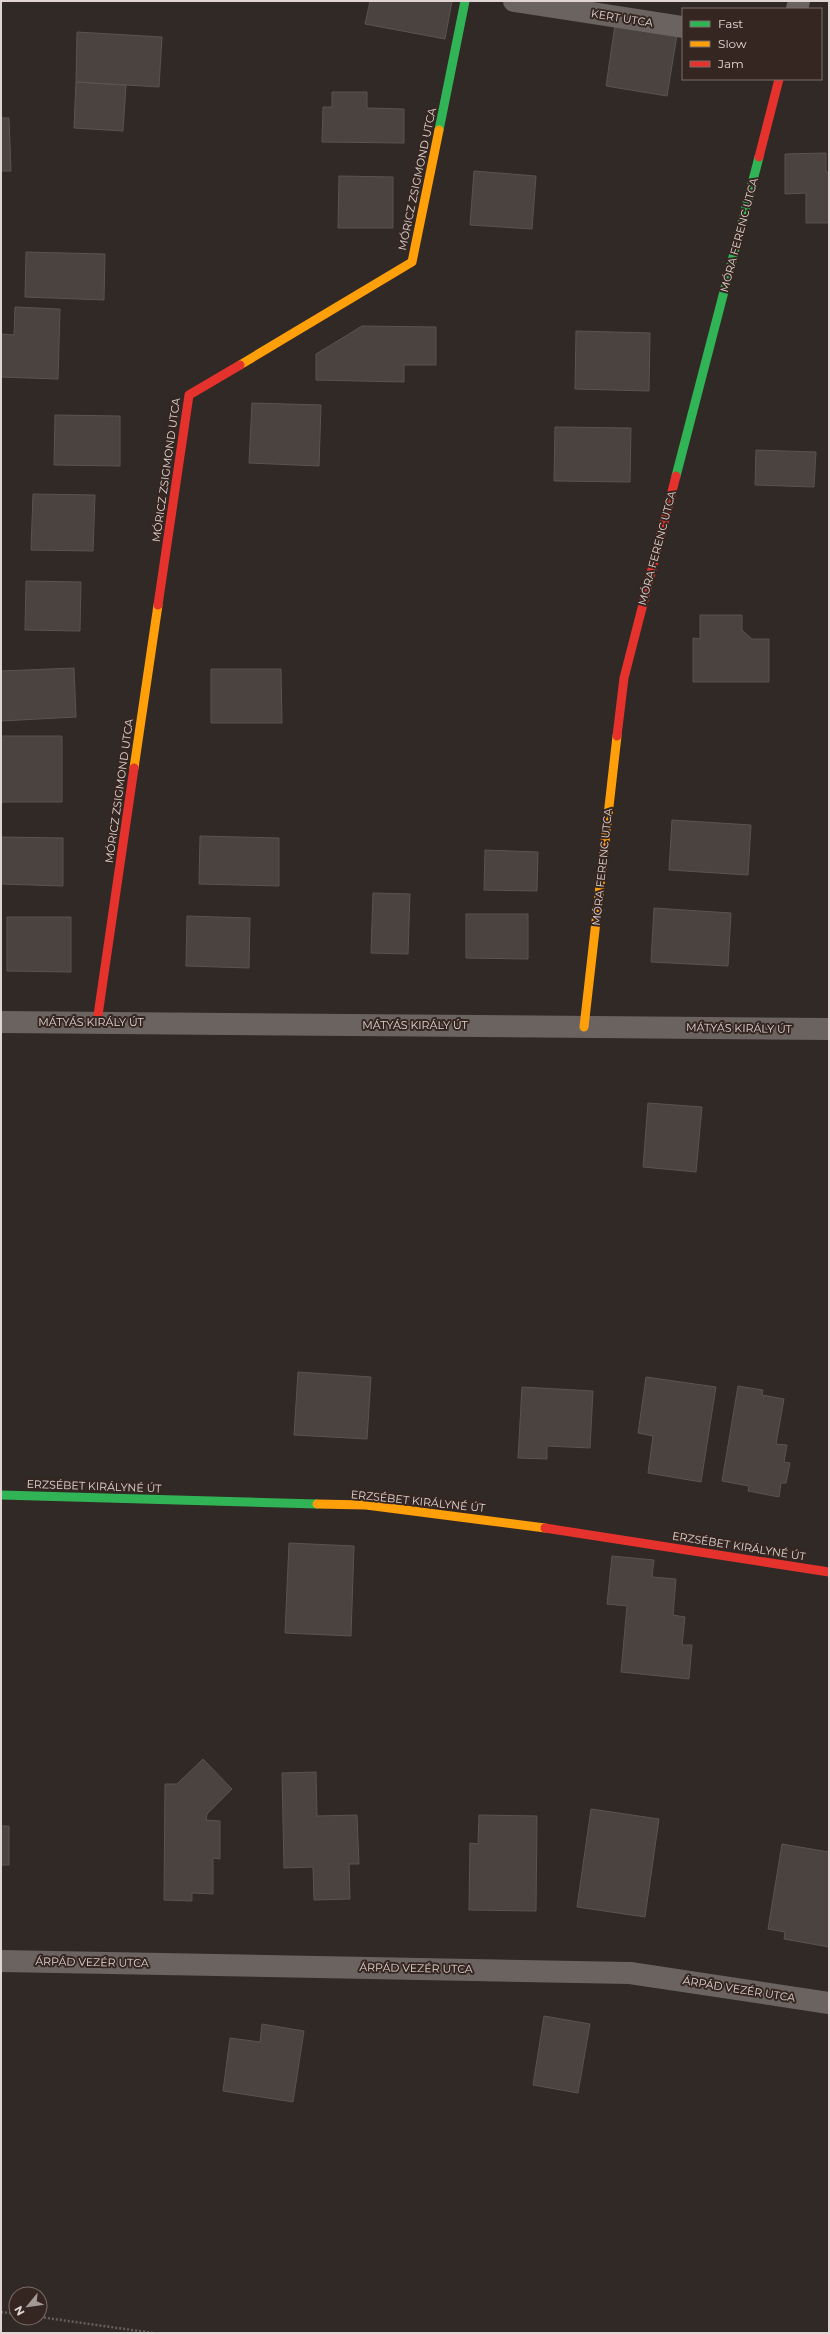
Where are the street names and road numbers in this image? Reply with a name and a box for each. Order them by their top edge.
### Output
street label: KERT UTCA [590,6,654,30]
street label: MÓRICZ ZSIGMOND UTCA [395,106,439,252]
street label: MÓRA FERENC UTCA [717,176,761,294]
street label: MÓRICZ ZSIGMOND UTCA [149,397,183,543]
street label: MÓRA FERENC UTCA [635,489,679,607]
street label: MÓRICZ ZSIGMOND UTCA [102,718,136,864]
street label: MÓRA FERENC UTCA [589,807,615,926]
street label: MÁTYÁS KIRÁLY ÚT [38,1015,145,1029]
street label: MÁTYÁS KIRÁLY ÚT [362,1018,469,1032]
street label: MÁTYÁS KIRÁLY ÚT [686,1020,793,1036]
street label: ERZSÉBET KIRÁLYNÉ ÚT [26,1477,162,1495]
street label: ERZSÉBET KIRÁLYNÉ ÚT [350,1487,487,1515]
street label: ERZSÉBET KIRÁLYNÉ ÚT [671,1529,807,1564]
street label: ÁRPÁD VEZÉR UTCA [35,1954,149,1970]
street label: ÁRPÁD VEZÉR UTCA [359,1960,473,1976]
street label: ÁRPÁD VEZÉR UTCA [682,1973,796,2005]

